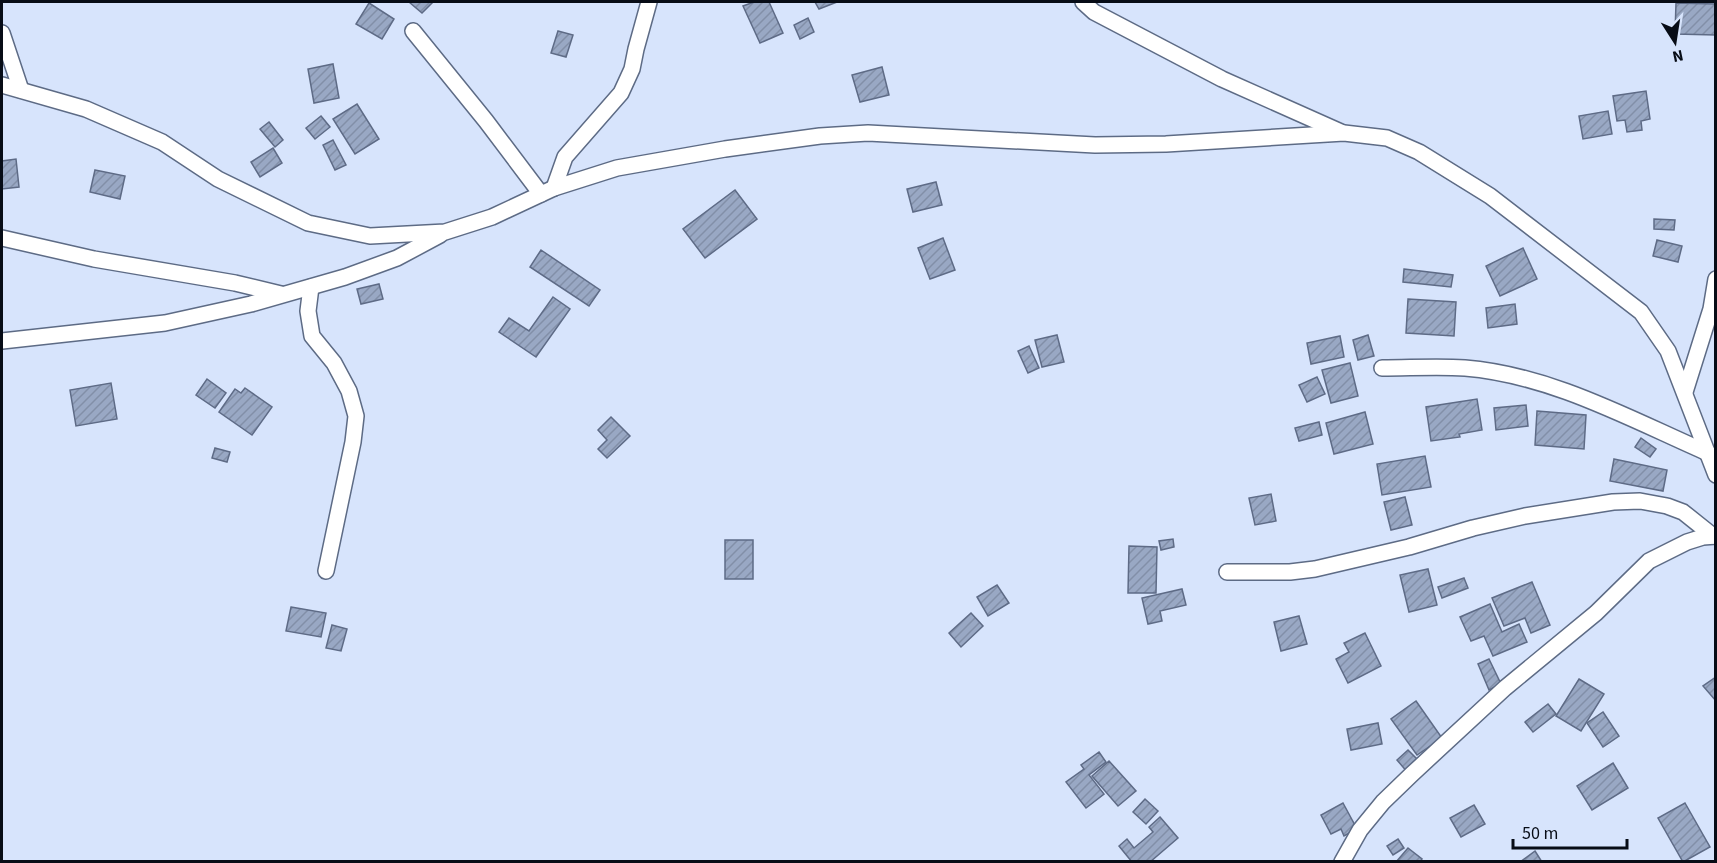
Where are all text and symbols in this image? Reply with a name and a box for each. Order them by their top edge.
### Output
north arrow [1645,12,1705,72]
text: N [1670,44,1685,68]
scale bar [1513,812,1627,850]
text: 50 m [1522,821,1558,846]

